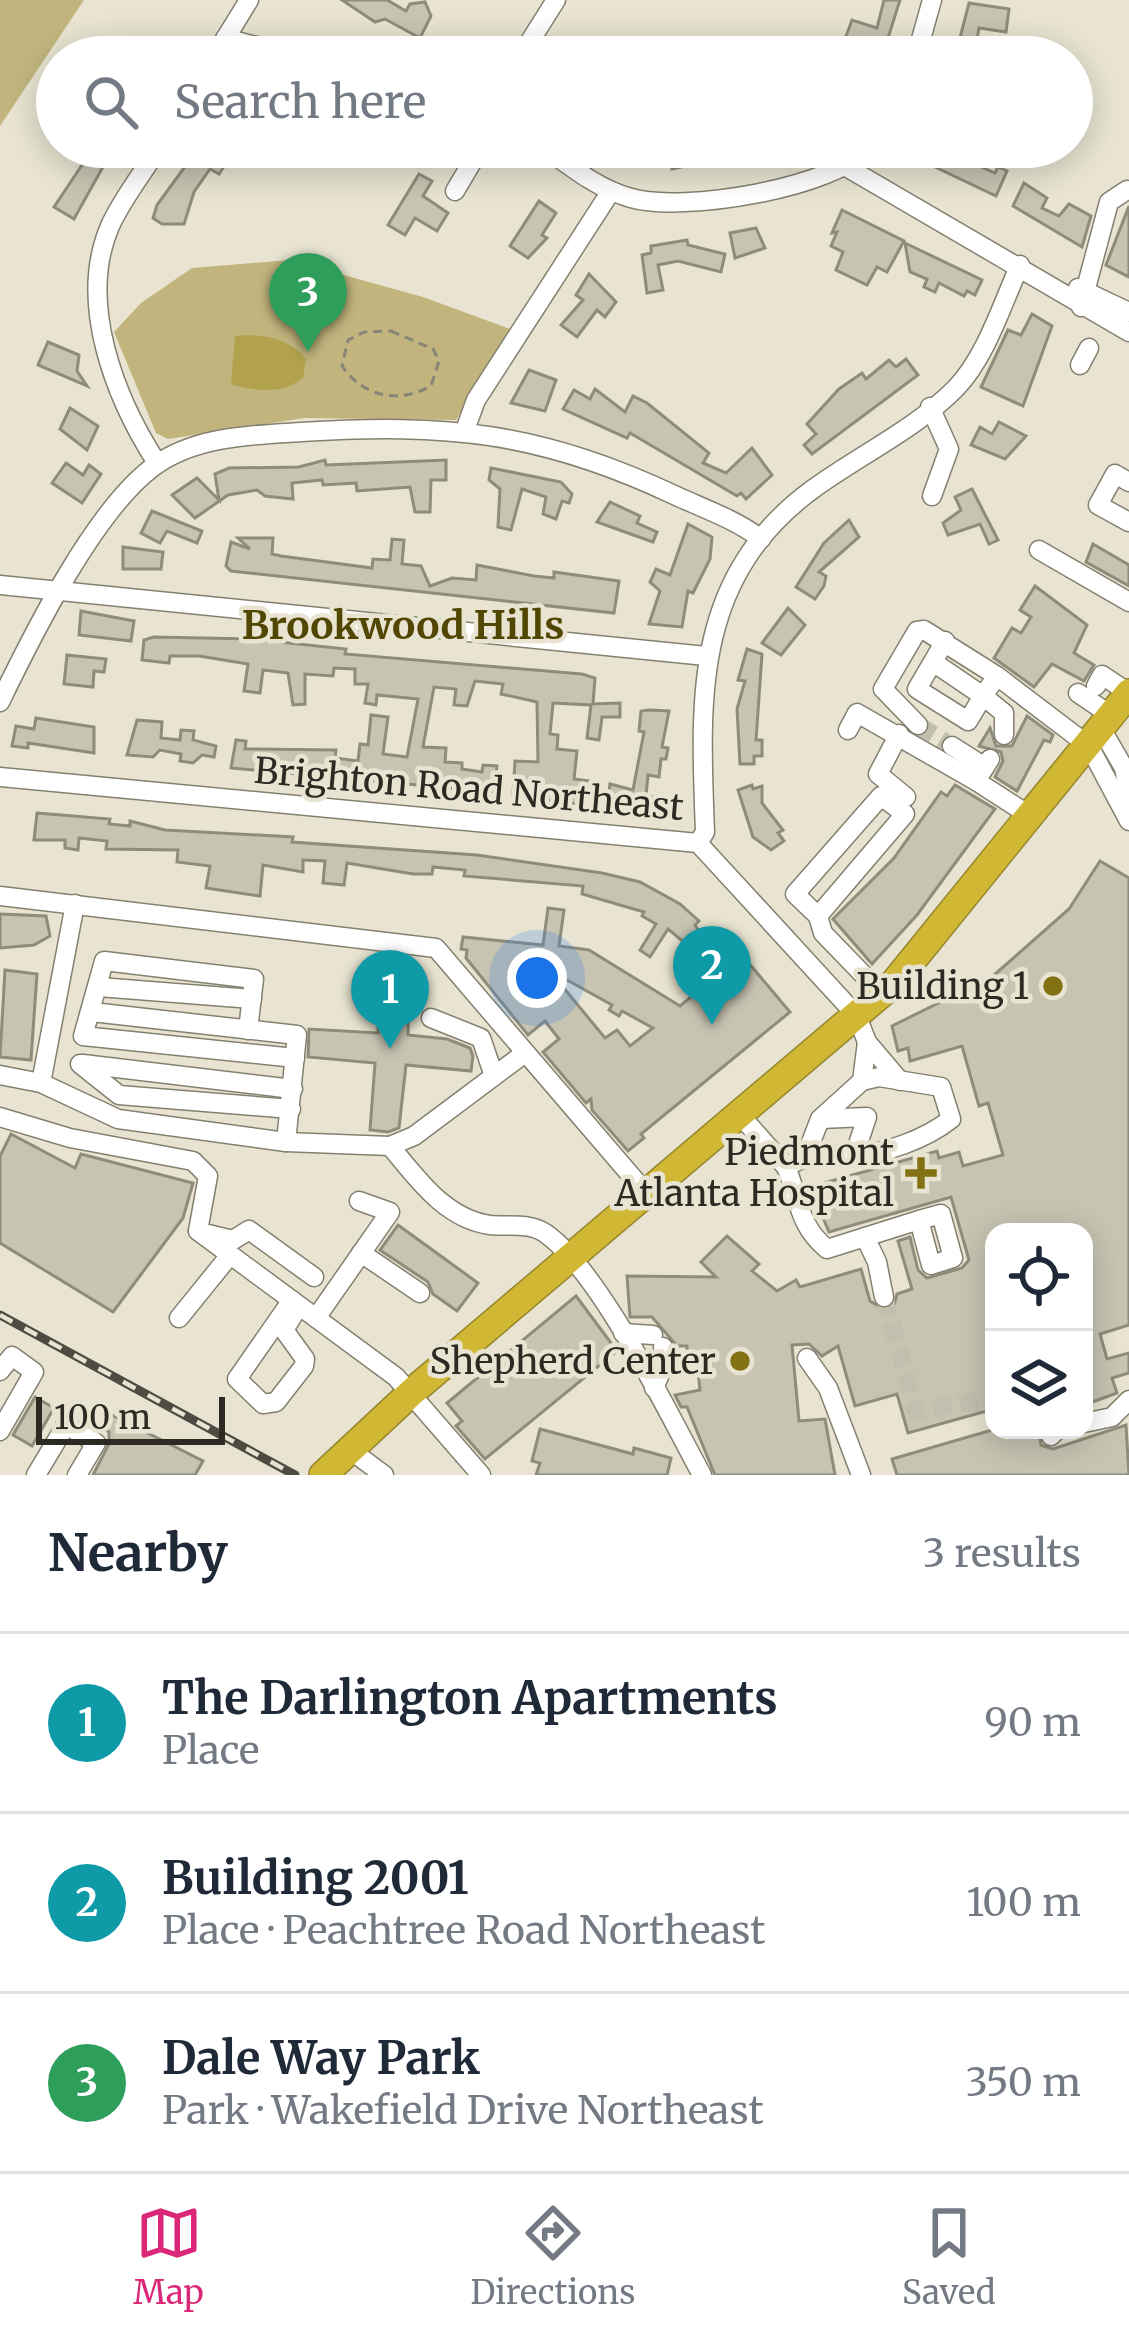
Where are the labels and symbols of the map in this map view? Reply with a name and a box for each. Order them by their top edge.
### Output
pin: 3 [269,253,347,352]
district label: Brookwood Hills [242,601,564,650]
street label: Brighton Road Northeast [252,748,686,830]
pin: 2 [673,926,751,1025]
your location [507,948,567,1008]
pin: 1 [351,950,429,1049]
place label: Building 1 [856,964,1029,1009]
marker: Building 1 [1040,973,1066,999]
place label: Piedmont Atlanta Hospital [613,1130,894,1216]
marker: Piedmont Atlanta Hospital [905,1157,937,1189]
place label: Shepherd Center [430,1339,716,1384]
marker: Shepherd Center [727,1348,753,1374]
scale bar [36,1391,225,1444]

